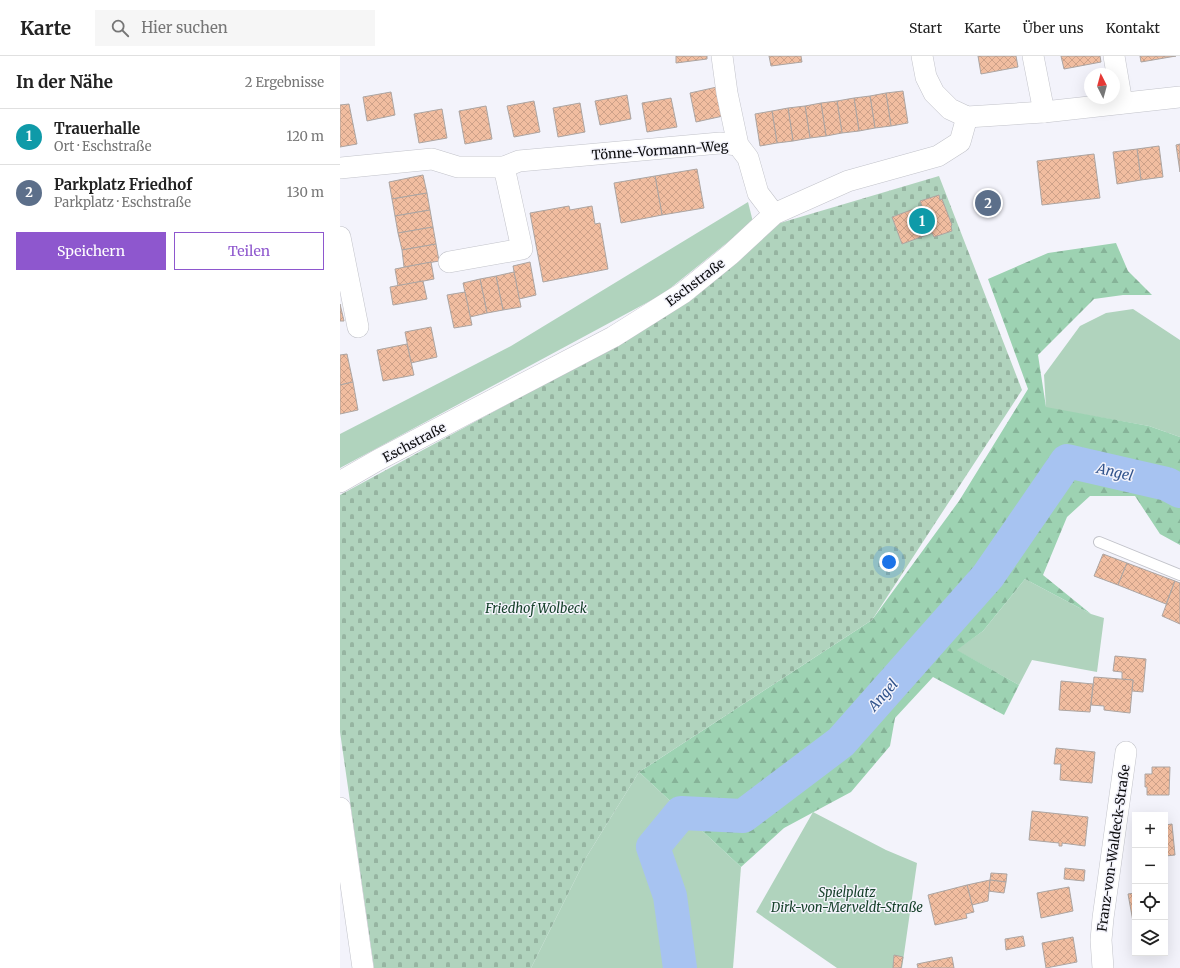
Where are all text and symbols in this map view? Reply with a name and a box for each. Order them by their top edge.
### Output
search box [95,10,375,46]
text: Karte [20,16,71,40]
icon: search [109,17,131,39]
text: Hier suchen [141,18,228,37]
text: Start [909,19,942,37]
text: Karte [964,19,1001,37]
text: Über uns [1023,19,1084,37]
text: Kontakt [1106,19,1160,37]
north arrow [1084,68,1120,104]
text: In der Nähe [16,71,113,93]
text: 2 Ergebnisse [245,74,324,91]
text: Trauerhalle [54,119,140,138]
text: 1 [26,128,32,145]
text: 120 m [286,128,324,145]
street label: Tönne-Vormann-Weg [591,137,729,164]
text: Ort · Eschstraße [54,138,151,155]
text: Parkplatz Friedhof [54,175,192,194]
text: 2 [25,184,33,201]
text: 130 m [287,184,324,201]
pin: 2 [975,188,1001,218]
text: Parkplatz · Eschstraße [54,194,191,211]
pin: 1 [909,206,935,236]
button: Speichern [16,232,166,270]
button: Teilen [174,232,324,270]
street label: Eschstraße [662,255,728,310]
street label: Eschstraße [380,419,449,466]
water label: Angel [1094,459,1135,485]
your location [879,552,899,572]
park label: Friedhof Wolbeck [484,600,587,617]
water label: Angel [864,675,902,715]
street label: Franz-von-Waldeck-Straße [1093,763,1134,933]
map controls [1132,812,1168,956]
button: + [1132,812,1168,848]
button: − [1132,848,1168,884]
park label: Spielplatz Dirk-von-Merveldt-Straße [770,884,923,916]
button: locate [1132,884,1168,920]
button: layers [1132,920,1168,956]

